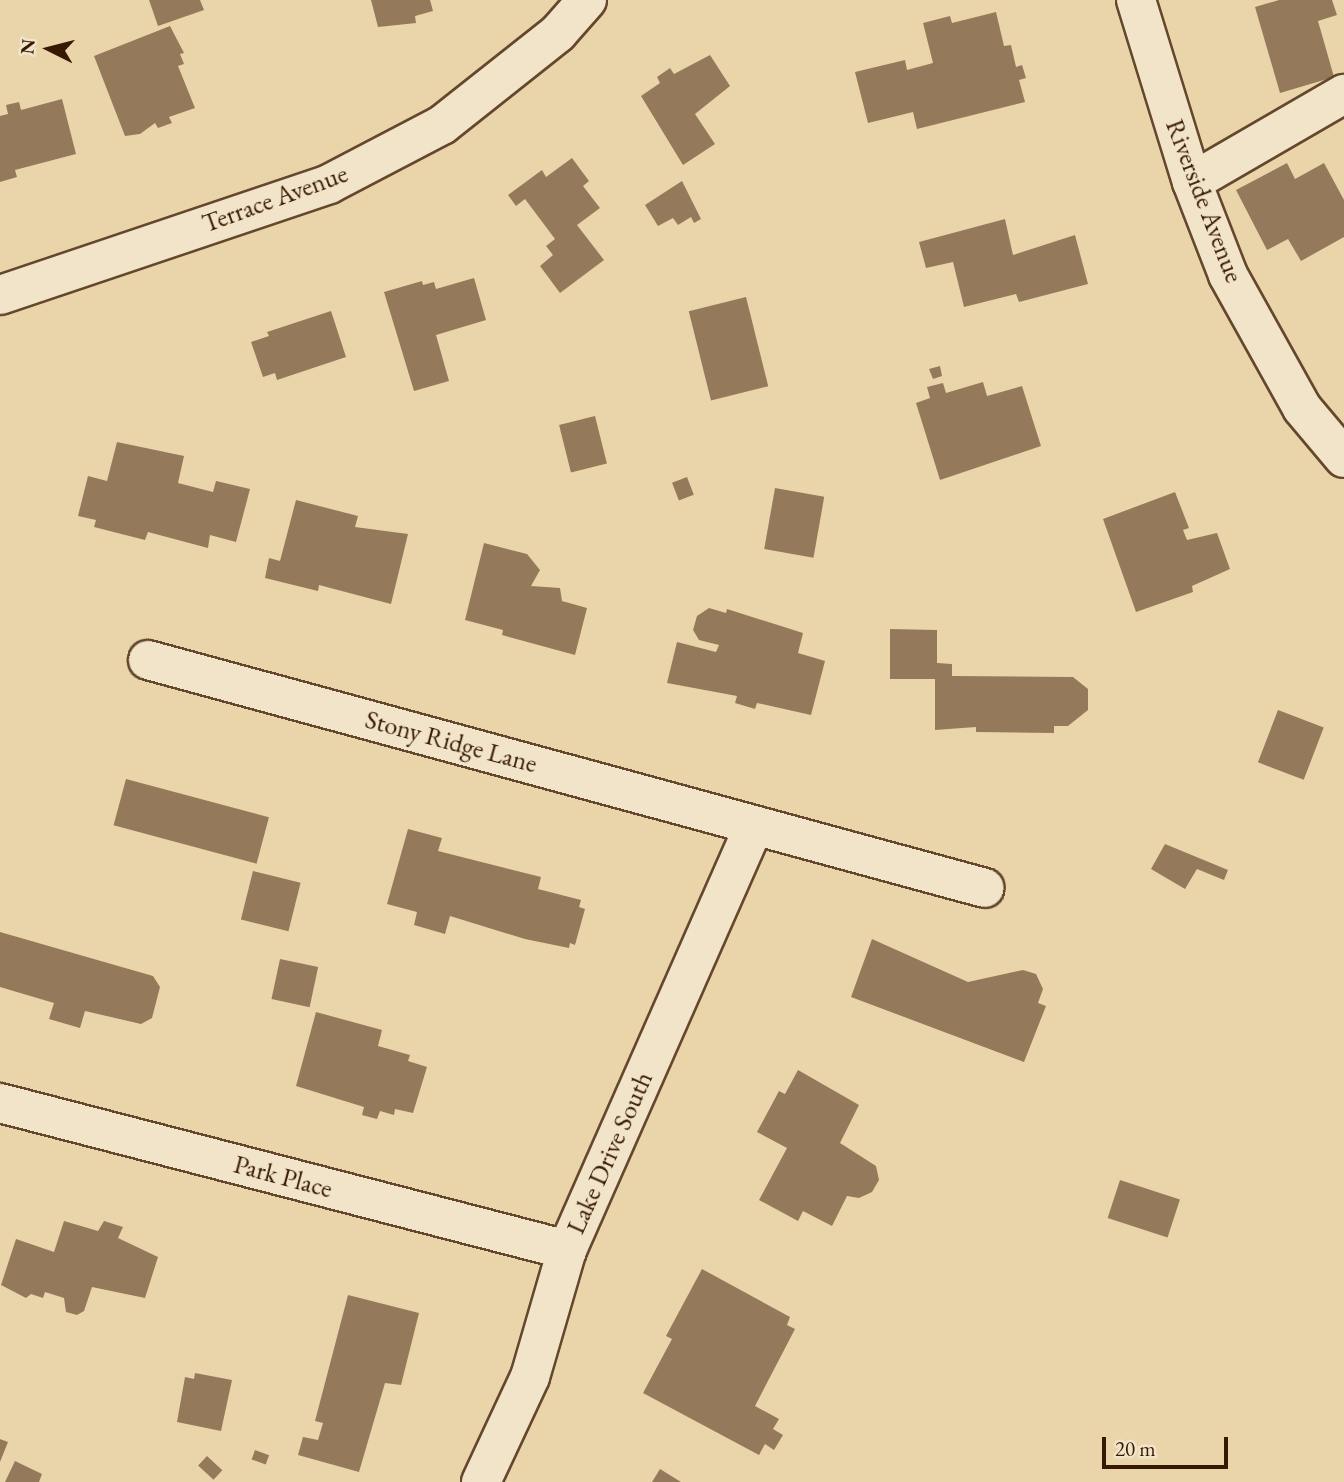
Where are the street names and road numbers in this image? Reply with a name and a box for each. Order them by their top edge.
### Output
street label: Riverside Avenue [1159,115,1249,287]
street label: Terrace Avenue [198,158,352,240]
street label: Stony Ridge Lane [362,704,540,780]
street label: Lake Drive South [560,1067,660,1239]
street label: Park Place [230,1149,336,1205]

